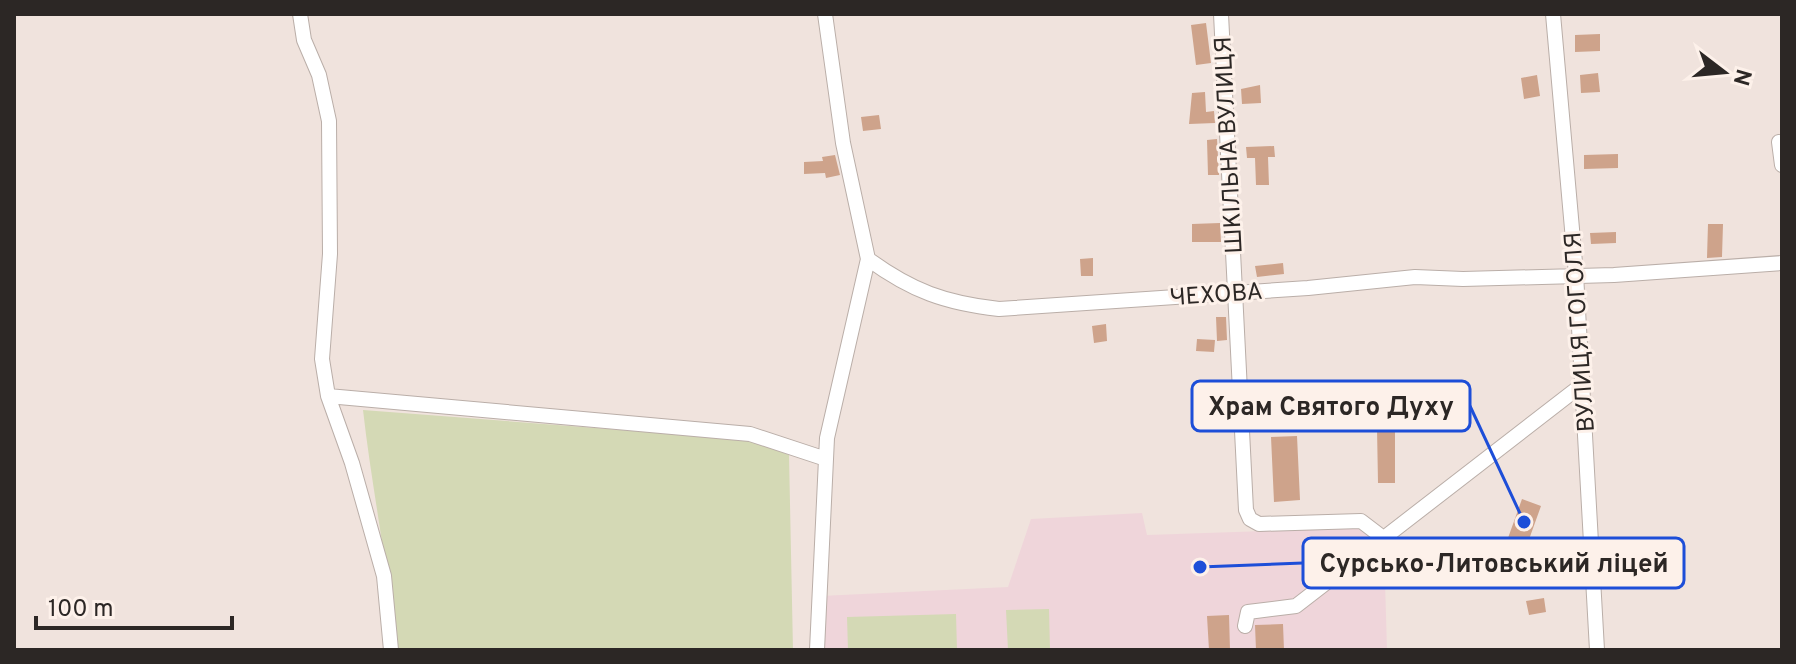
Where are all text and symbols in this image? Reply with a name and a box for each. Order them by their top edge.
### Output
north arrow [1684,32,1764,112]
street label: ШКІЛЬНА ВУЛИЦЯ [1209,36,1251,254]
text: N [1726,66,1756,88]
street label: ВУЛИЦЯ ГОГОЛЯ [1559,231,1603,433]
street label: ЧЕХОВА [1168,278,1264,314]
callout: Храм Святого Духу [1192,381,1470,431]
text: Храм Святого Духу [1208,392,1454,425]
callout: Сурсько-Литовський ліцей [1303,538,1684,588]
text: Сурсько-Литовський ліцей [1319,549,1669,582]
scale bar [36,580,232,630]
text: 100 m [48,595,114,625]

